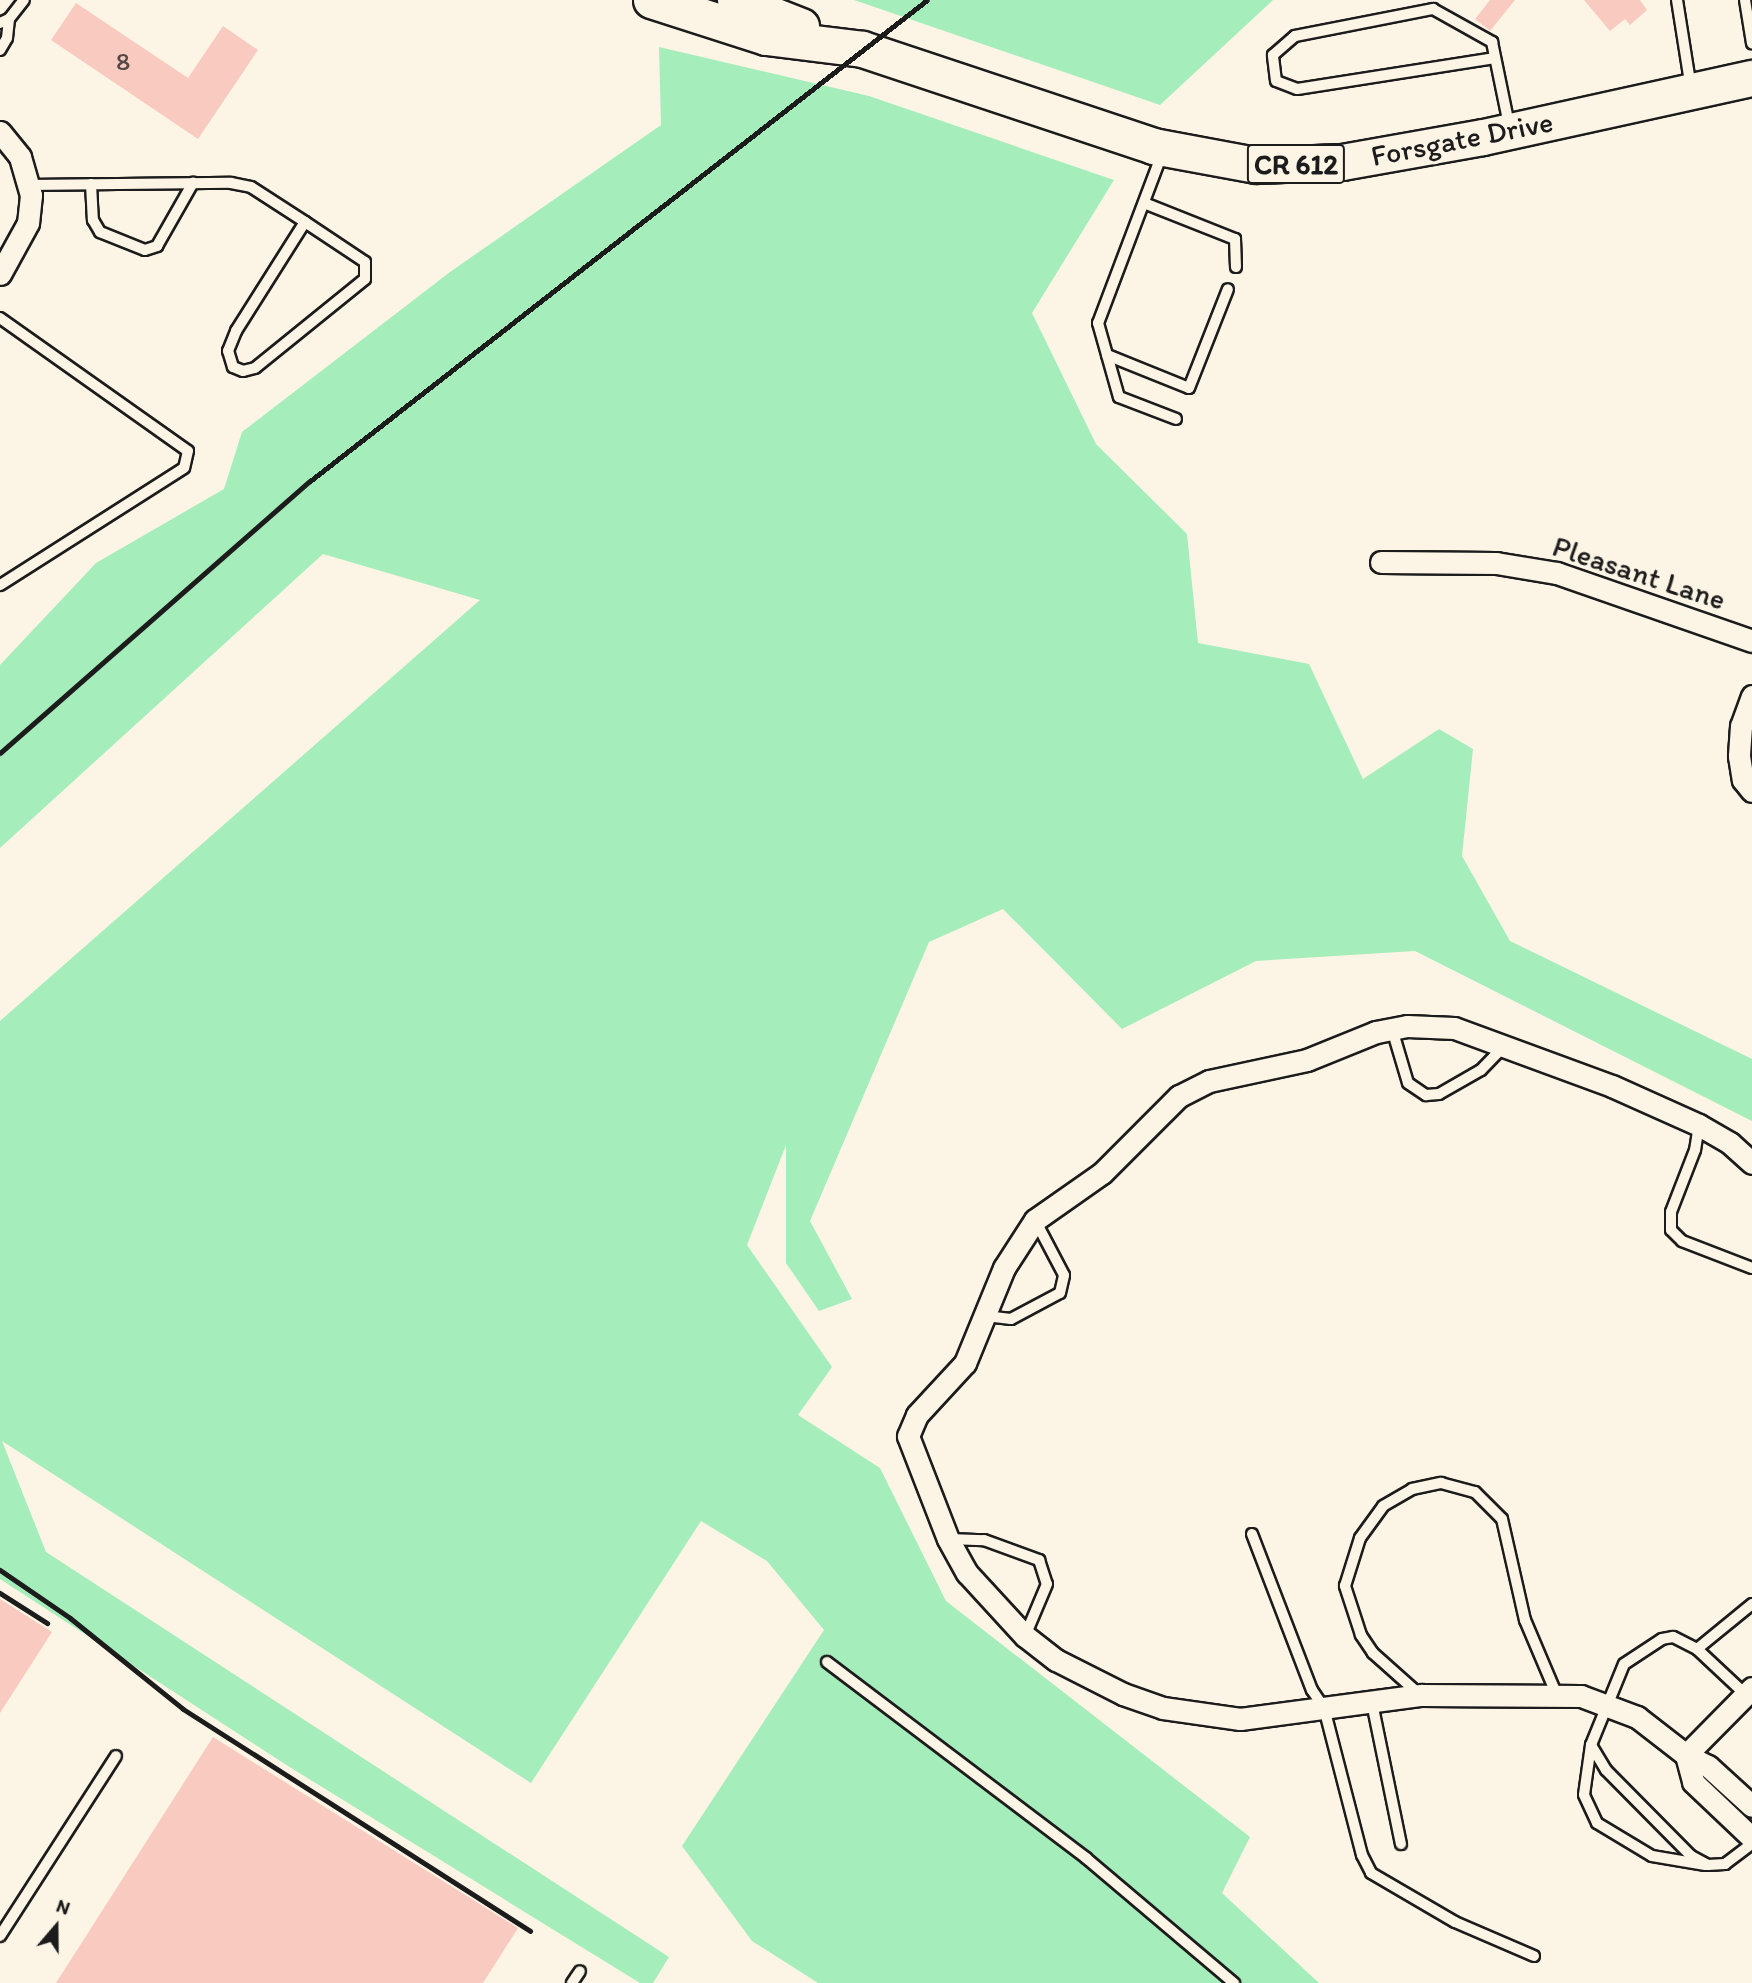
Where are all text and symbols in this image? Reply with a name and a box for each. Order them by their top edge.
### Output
house number: 8 [116,46,130,78]
street label: Forsgate Drive [1368,104,1556,174]
road number: CR 612 [1245,140,1347,188]
street label: Pleasant Lane [1548,528,1730,618]
north arrow [21,1892,91,1962]
text: N [53,1894,73,1920]

